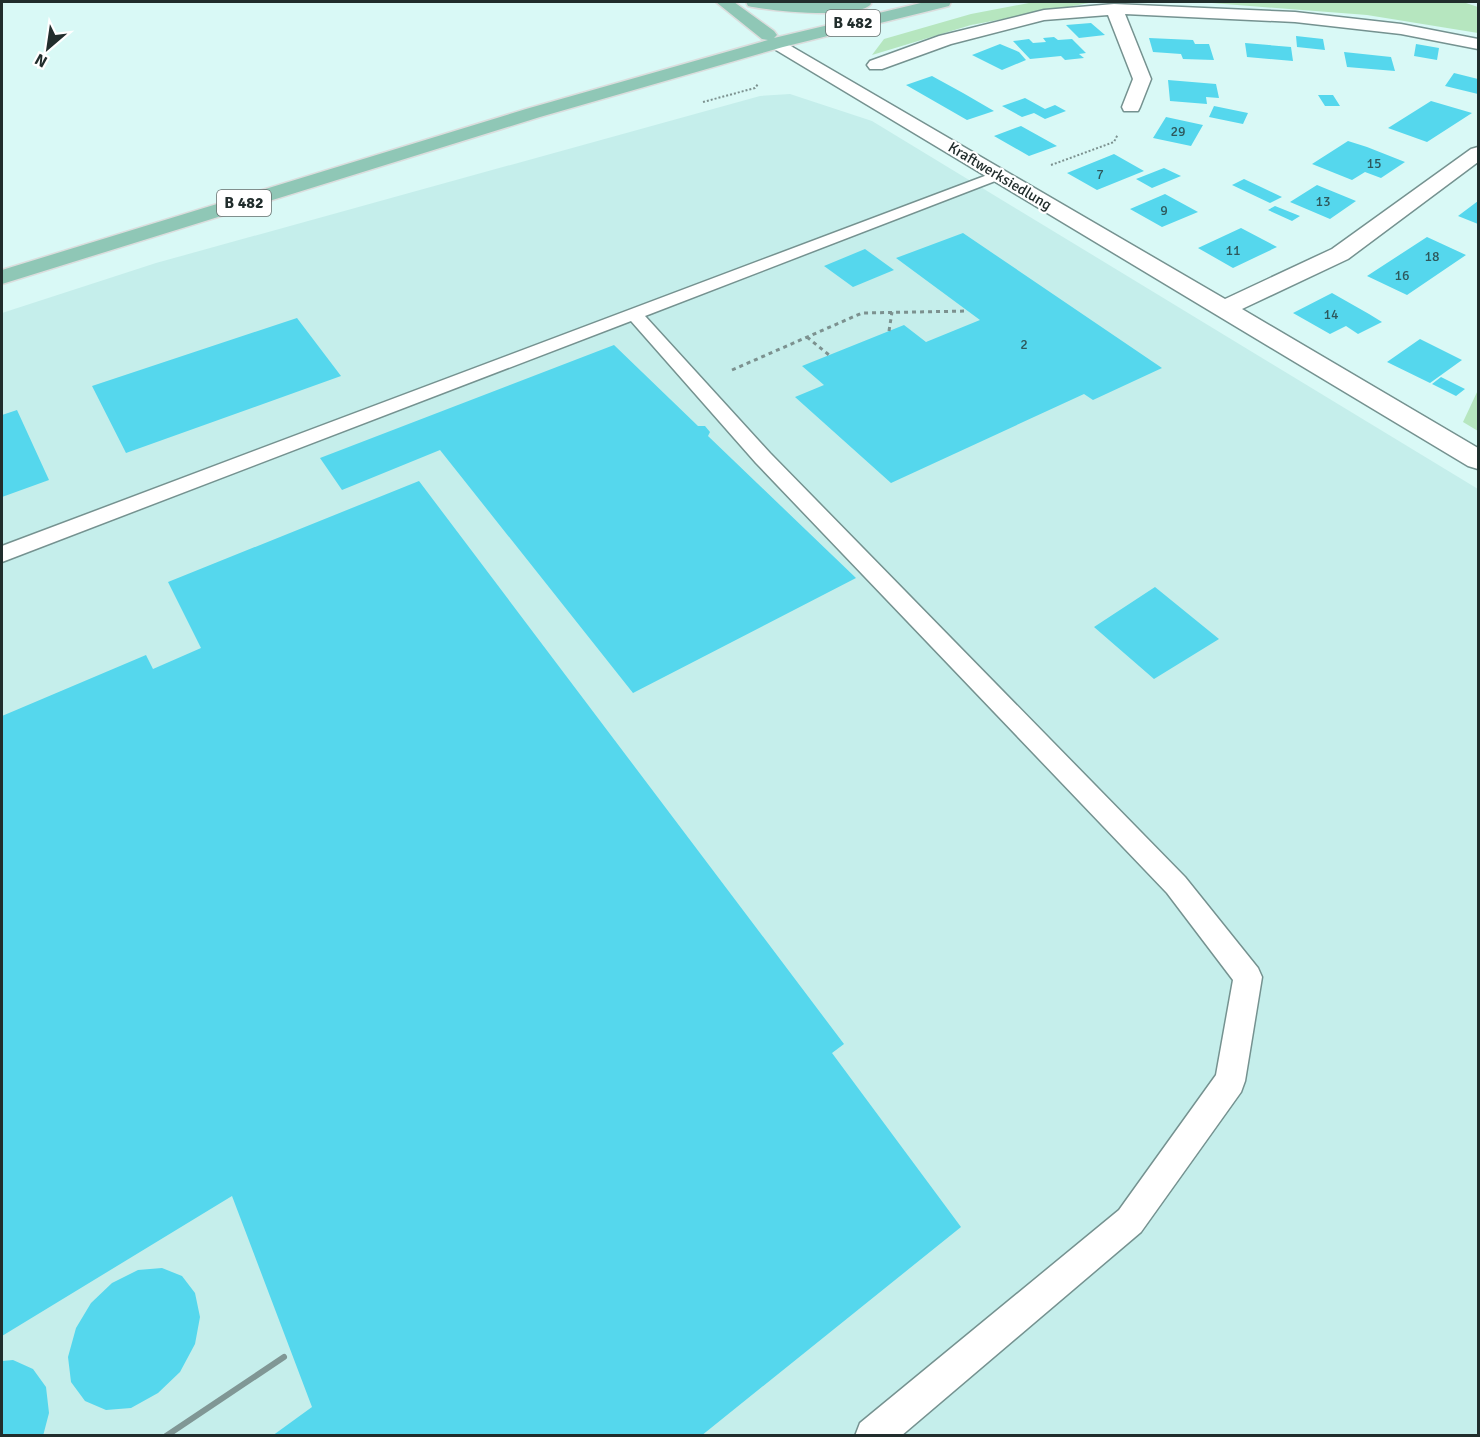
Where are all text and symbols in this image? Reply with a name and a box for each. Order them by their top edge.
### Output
road number: B 482 [826,10,880,36]
north arrow [18,18,78,78]
text: N [31,49,51,72]
house number: 29 [1170,123,1186,140]
street label: Kraftwerksiedlung [945,138,1055,214]
house number: 15 [1366,155,1382,172]
house number: 7 [1096,166,1104,183]
road number: B 482 [217,190,271,216]
house number: 13 [1315,193,1331,210]
house number: 9 [1160,202,1168,219]
house number: 11 [1225,242,1241,259]
house number: 18 [1424,248,1440,265]
house number: 16 [1394,267,1410,284]
house number: 14 [1323,306,1339,323]
house number: 2 [1020,336,1028,353]

